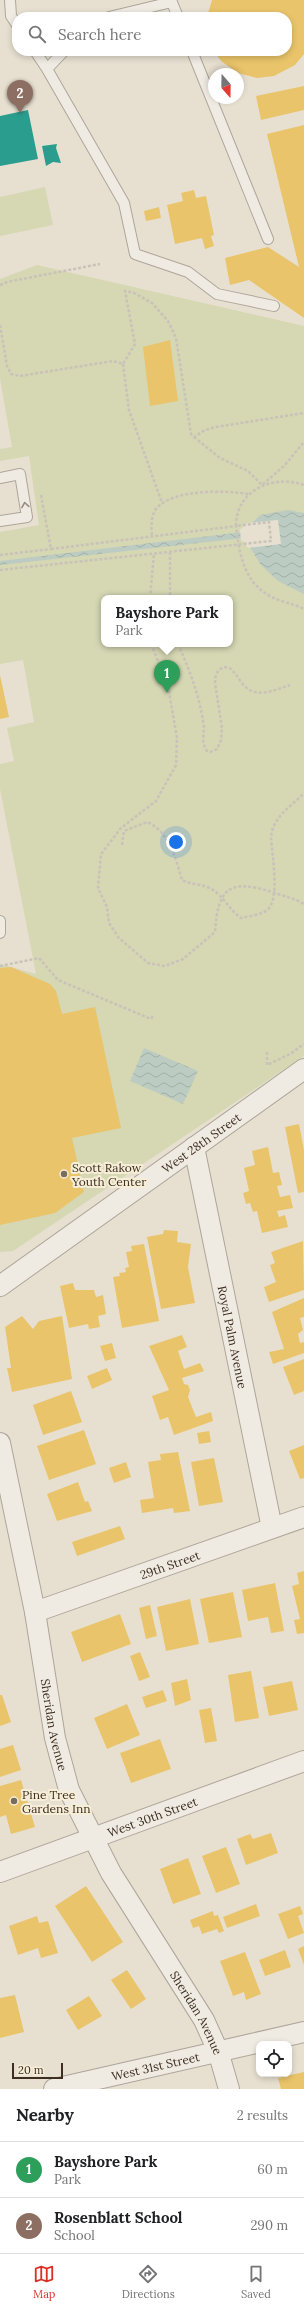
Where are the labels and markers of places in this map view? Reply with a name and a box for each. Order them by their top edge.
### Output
pin: 2 [7,80,33,113]
pin: 1 [154,660,180,693]
place label: Scott Rakow Youth Center [71,1160,147,1189]
marker: Scott Rakow Youth Center [59,1169,69,1179]
place label: Pine Tree Gardens Inn [22,1787,91,1816]
marker: Pine Tree Gardens Inn [9,1796,19,1806]

